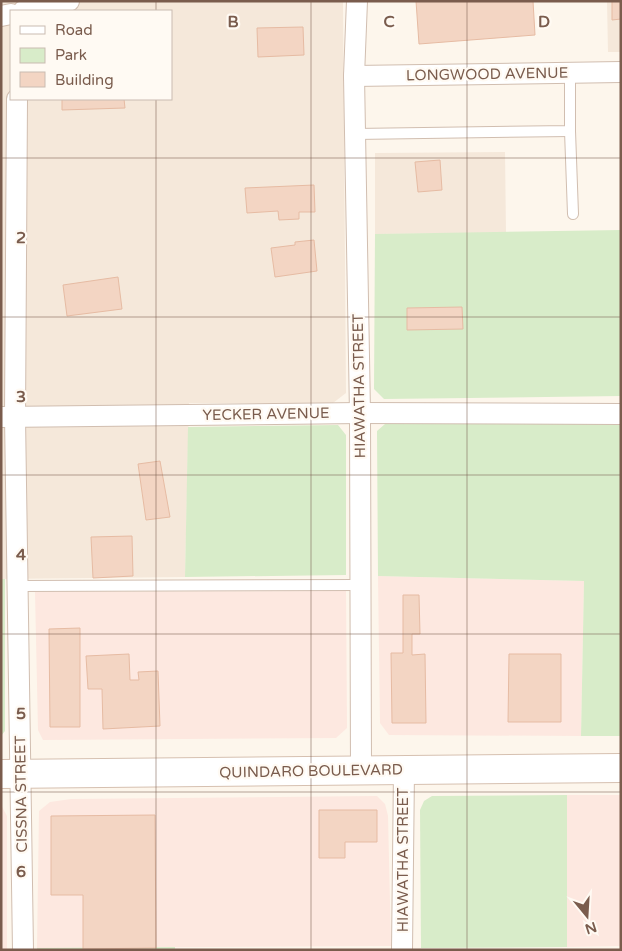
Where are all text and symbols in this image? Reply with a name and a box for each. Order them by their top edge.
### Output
legend [10,10,172,100]
text: B [227,12,239,32]
text: C [383,12,395,32]
text: D [538,12,550,32]
text: Road [55,21,93,39]
text: Park [55,46,87,64]
street label: LONGWOOD AVENUE [406,64,568,84]
text: Building [55,71,114,89]
text: 2 [16,228,26,248]
street label: HIAWATHA STREET [349,314,369,458]
text: 3 [16,387,26,407]
street label: YECKER AVENUE [202,404,330,424]
text: 4 [16,545,26,565]
text: 5 [16,704,26,724]
street label: CISSNA STREET [11,735,31,853]
street label: QUINDARO BOULEVARD [219,760,403,782]
street label: HIAWATHA STREET [394,788,412,932]
text: 6 [16,862,26,882]
north arrow [562,891,612,941]
text: N [583,918,599,938]

